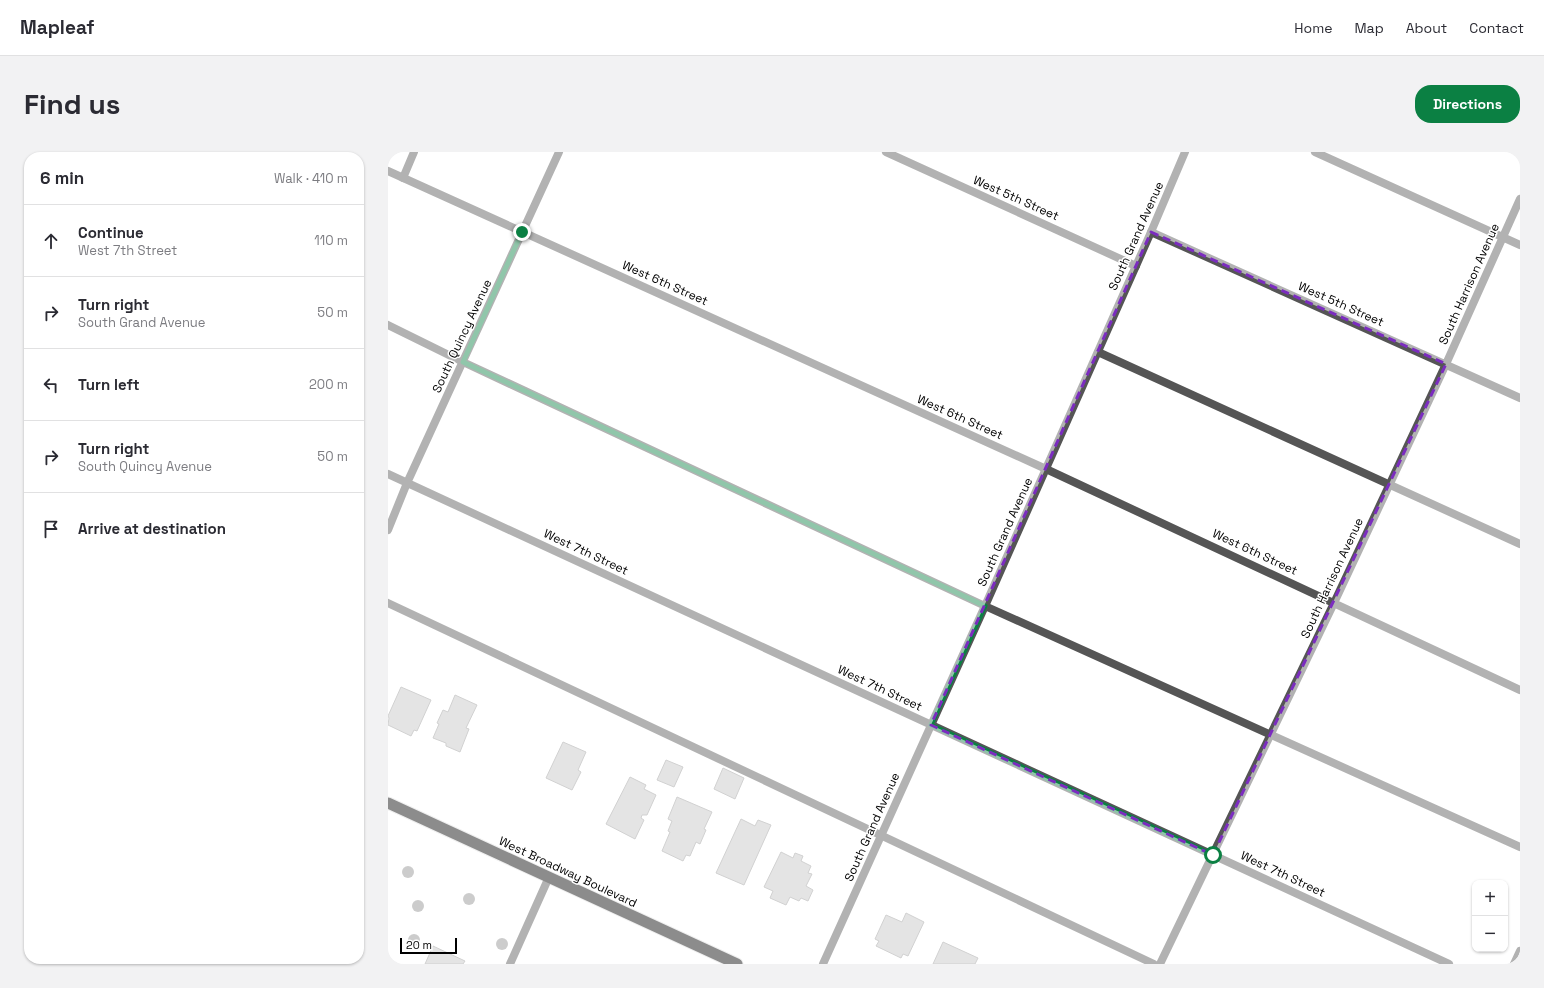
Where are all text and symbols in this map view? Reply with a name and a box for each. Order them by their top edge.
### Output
text: Mapleaf [20,15,94,40]
text: Home [1294,19,1332,37]
text: Map [1354,19,1384,37]
text: About [1406,19,1447,37]
text: Contact [1469,19,1524,37]
button: Directions [1415,85,1520,123]
text: Find us [24,86,121,122]
text: 6 min [40,167,84,189]
text: Walk · 410 m [274,170,348,187]
street label: West 5th Street [971,172,1061,224]
street label: South Grand Avenue [1105,179,1167,293]
street label: South Harrison Avenue [1435,221,1503,347]
text: Continue [78,223,144,242]
route end [513,223,531,241]
icon: ahead [40,230,62,252]
text: 110 m [314,232,348,249]
text: West 7th Street [78,242,177,259]
street label: West 6th Street [620,257,710,309]
street label: South Quincy Avenue [429,277,495,395]
street label: West 5th Street [1296,278,1386,330]
text: Turn right [78,295,149,314]
icon: right [40,302,62,324]
text: 50 m [317,304,348,321]
text: South Grand Avenue [78,314,205,331]
icon: left [40,374,62,396]
text: Turn left [78,375,140,394]
text: 200 m [309,376,348,393]
street label: West 6th Street [915,391,1005,443]
text: Turn right [78,439,149,458]
icon: right [40,446,62,468]
text: 50 m [317,448,348,465]
text: South Quincy Avenue [78,458,212,475]
street label: South Grand Avenue [974,475,1036,589]
street label: South Harrison Avenue [1297,515,1367,641]
icon: arrive [40,518,62,540]
text: Arrive at destination [78,519,226,538]
street label: West 7th Street [541,525,631,579]
street label: West 6th Street [1210,525,1300,579]
street label: West 7th Street [835,661,925,715]
street label: South Grand Avenue [841,770,903,884]
street label: West Broadway Boulevard [496,833,640,911]
route start [1204,846,1222,864]
street label: West 7th Street [1238,847,1328,901]
map controls [1472,880,1508,952]
button: + [1472,880,1508,916]
button: − [1472,916,1508,952]
scale bar [400,936,457,955]
text: 20 m [406,938,432,952]

